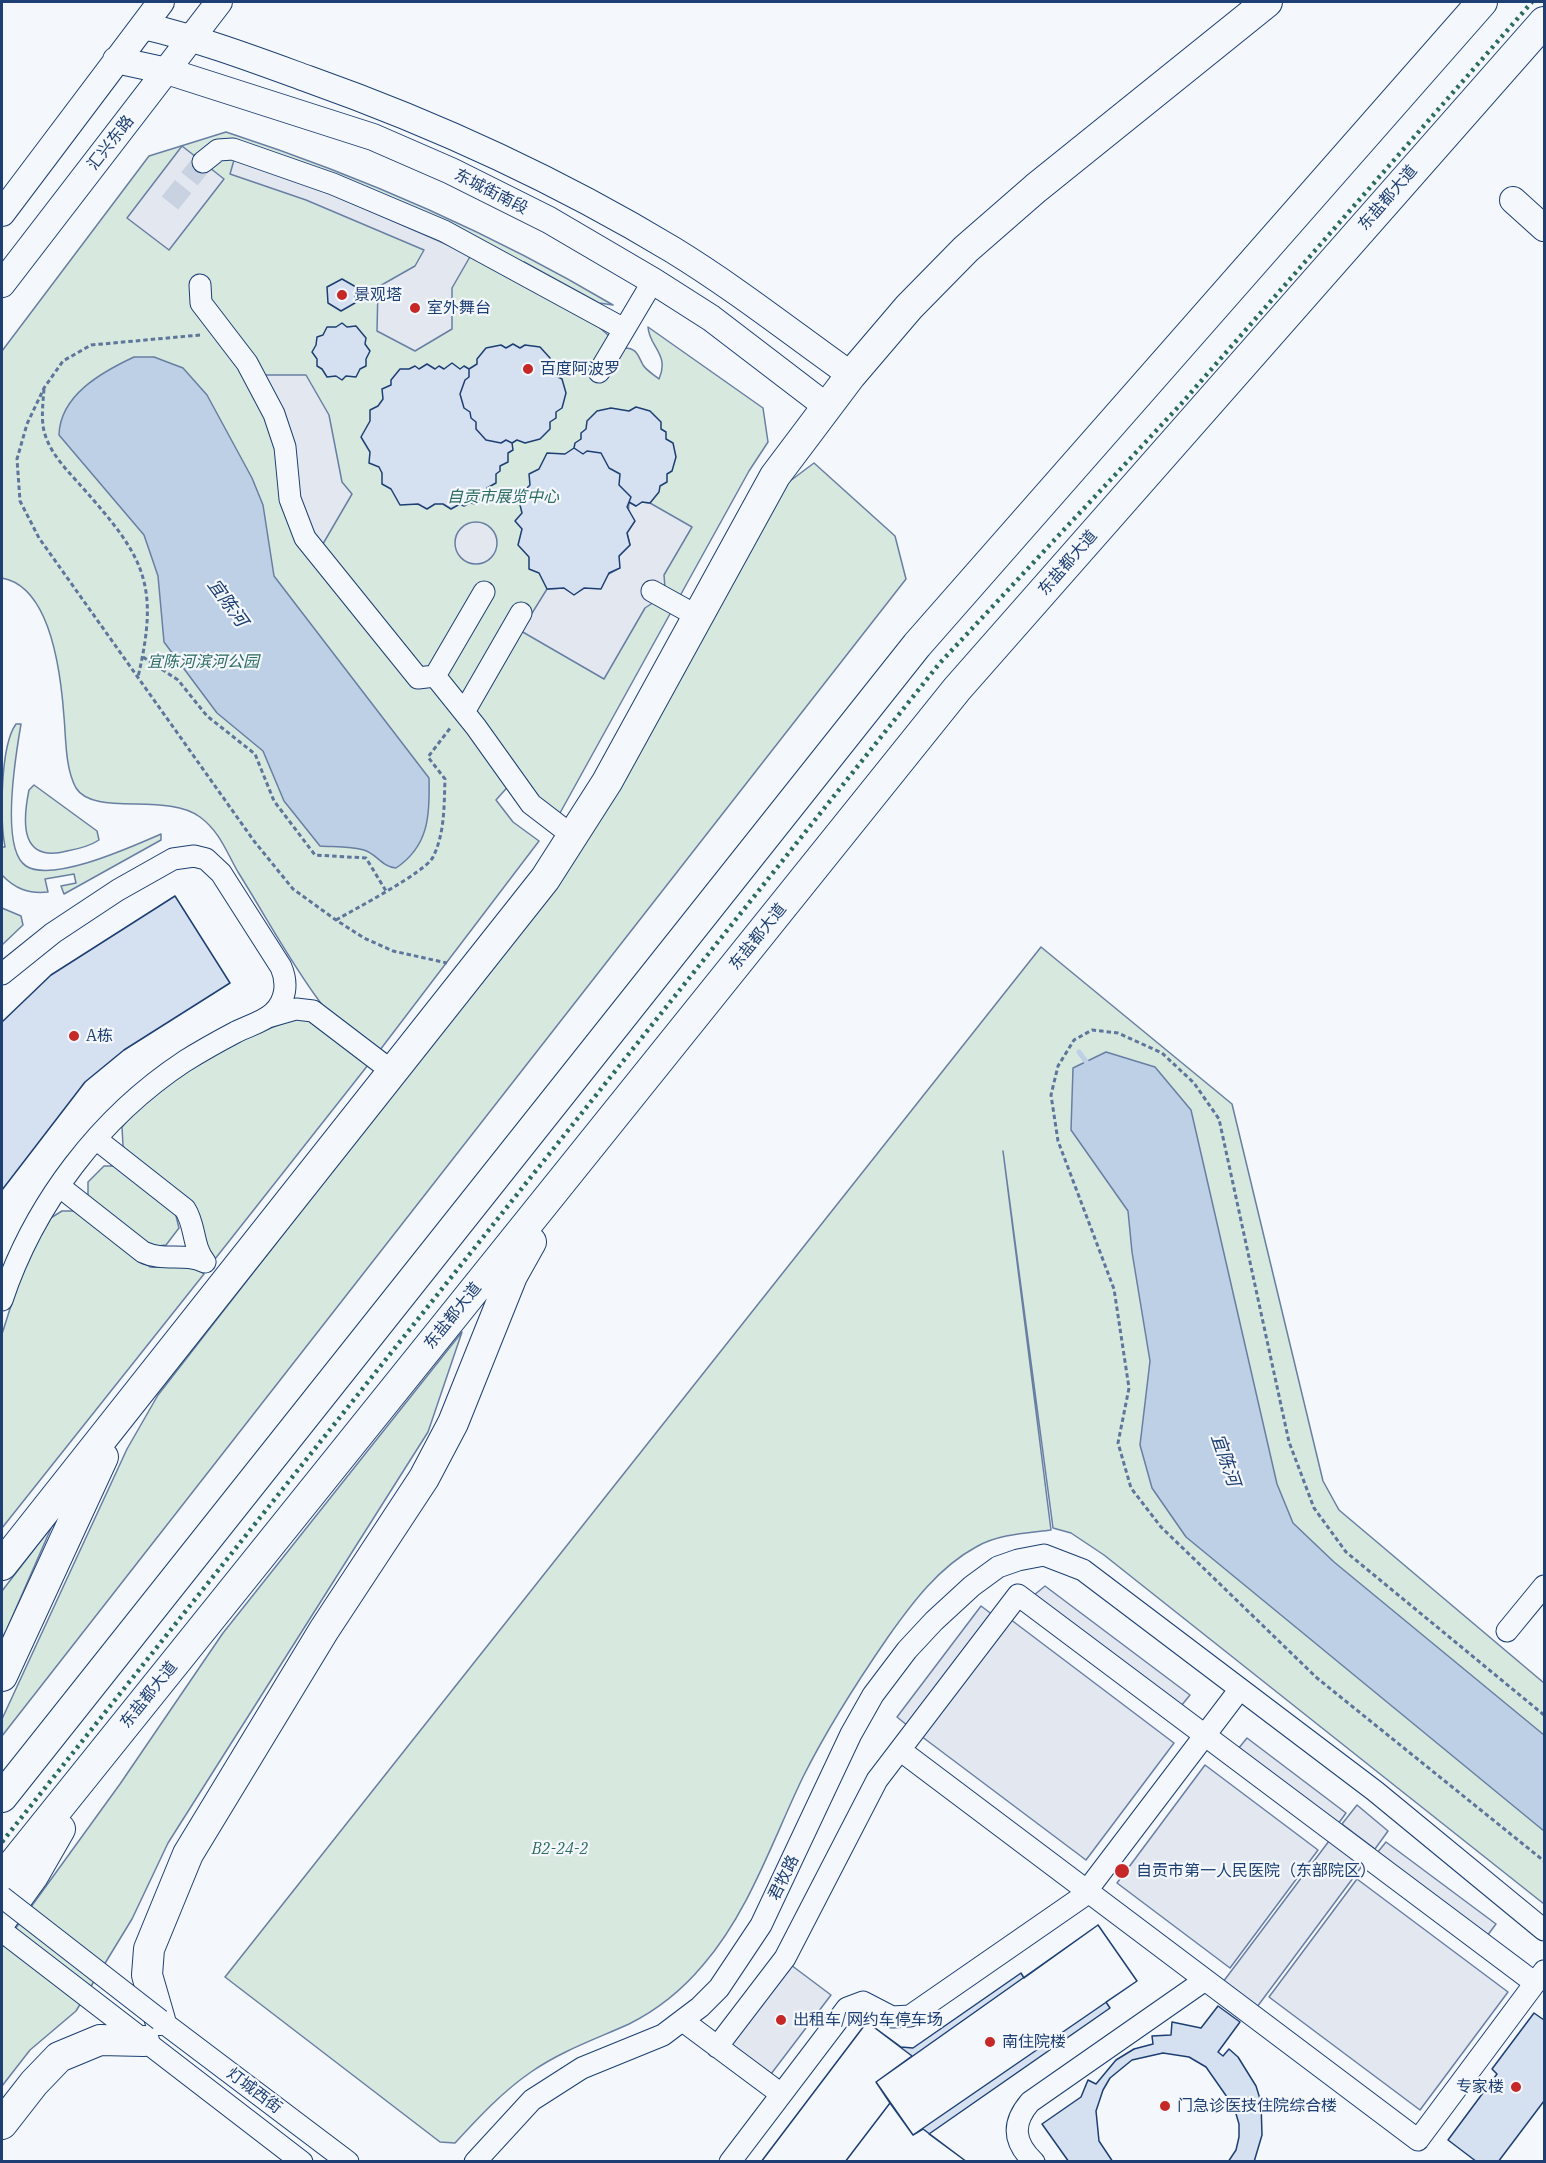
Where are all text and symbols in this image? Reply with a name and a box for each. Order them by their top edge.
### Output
street label: 汇兴东路 [84,112,138,174]
street label: 东盐都大道 [1355,162,1421,234]
street label: 东城街南段 [451,165,531,219]
place label: 景观塔 [354,285,402,305]
marker: 景观塔 [335,288,349,302]
place label: 室外舞台 [427,298,491,318]
marker: 室外舞台 [408,301,422,315]
place label: 百度阿波罗 [540,359,620,379]
marker: 百度阿波罗 [521,362,535,376]
park label: 自贡市展览中心 [447,487,559,507]
street label: 东盐都大道 [1035,527,1101,599]
water label: 宜陈河 [202,575,252,631]
park label: 宜陈河滨河公园 [147,652,259,672]
street label: 东盐都大道 [725,900,791,974]
place label: A栋 [86,1026,113,1046]
marker: A栋 [67,1029,81,1043]
street label: 东盐都大道 [420,1279,486,1353]
water label: 宜陈河 [1206,1431,1244,1489]
street label: 东盐都大道 [116,1658,182,1732]
park label: B2-24-2 [532,1839,588,1859]
street label: 君牧路 [765,1852,803,1904]
place label: 自贡市第一人民医院（东部院区） [1136,1861,1376,1881]
marker: 自贡市第一人民医院（东部院区） [1113,1862,1131,1880]
place label: 出租车/网约车停车场 [793,2010,943,2030]
marker: 出租车/网约车停车场 [774,2013,788,2027]
place label: 南住院楼 [1002,2032,1066,2052]
marker: 南住院楼 [983,2035,997,2049]
street label: 灯城西街 [223,2064,285,2118]
place label: 专家楼 [1456,2077,1504,2097]
marker: 专家楼 [1509,2080,1523,2094]
place label: 门急诊医技住院综合楼 [1177,2096,1337,2116]
marker: 门急诊医技住院综合楼 [1158,2099,1172,2113]

